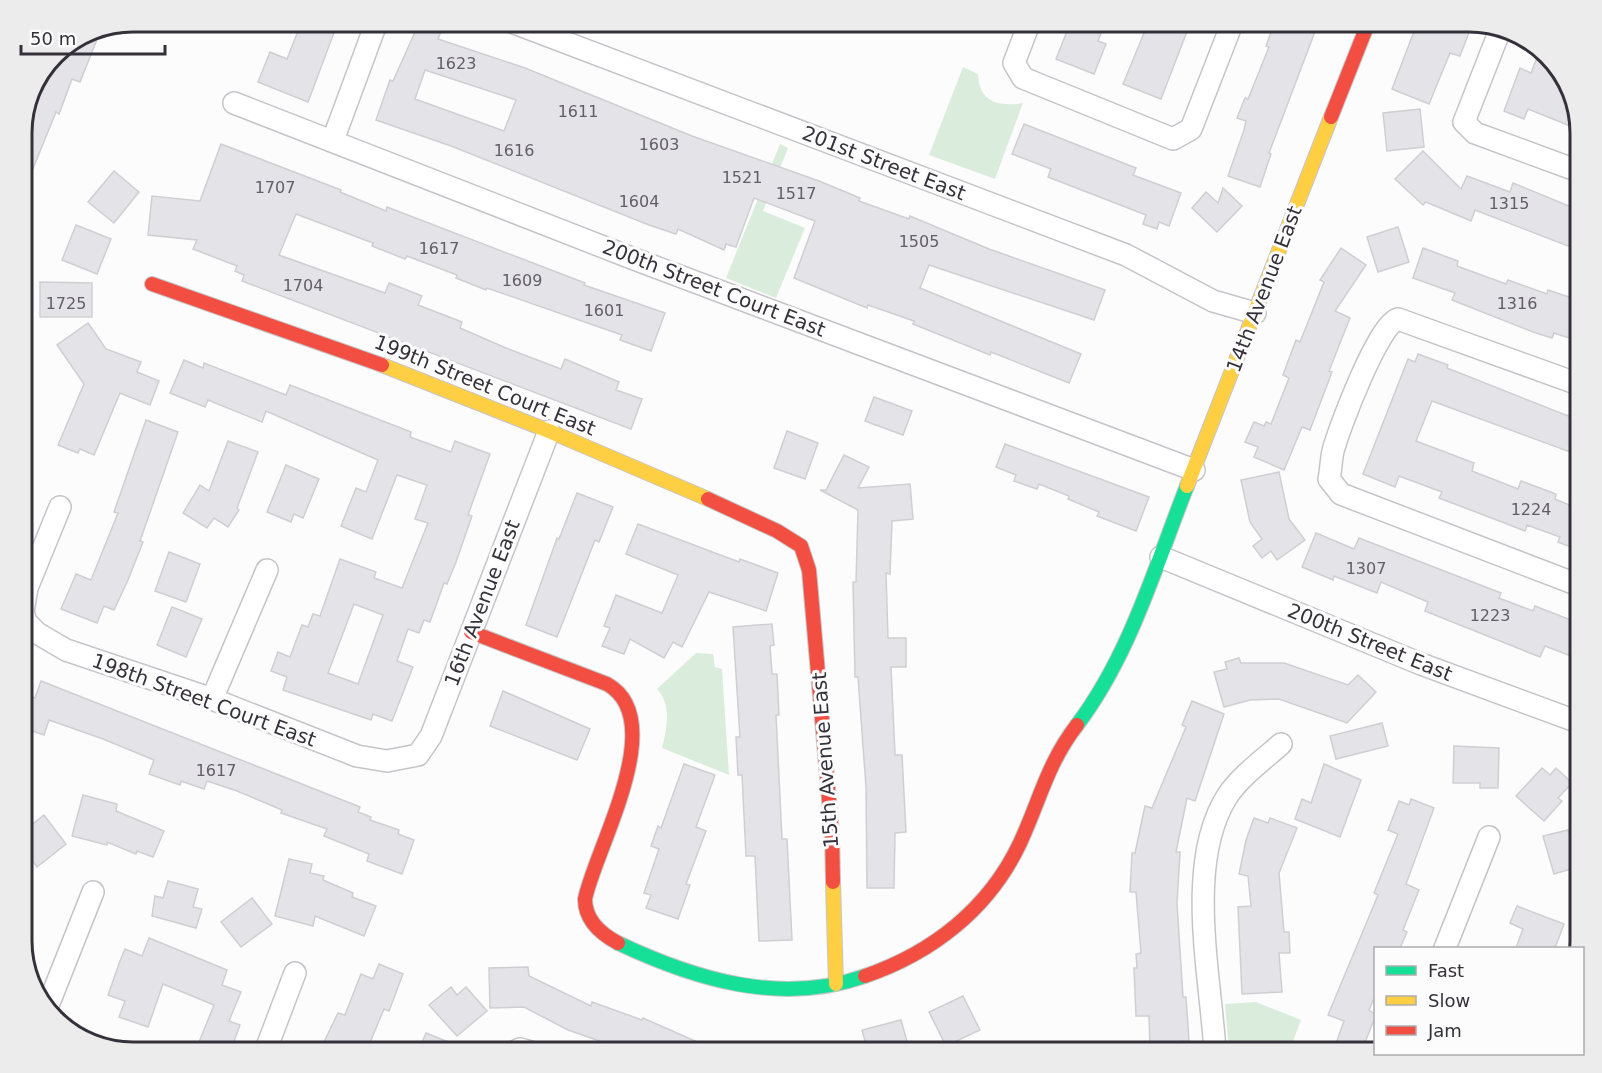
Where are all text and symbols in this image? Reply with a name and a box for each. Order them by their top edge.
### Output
scale bar [21,18,165,56]
text: 50 m [30,28,76,49]
house number: 1623 [436,54,476,73]
house number: 1611 [558,102,598,121]
street label: 201st Street East [799,121,969,205]
house number: 1603 [639,135,679,154]
house number: 1616 [494,141,534,160]
house number: 1521 [722,168,762,187]
house number: 1707 [255,178,295,197]
house number: 1517 [776,184,816,203]
house number: 1604 [619,192,659,211]
house number: 1315 [1489,194,1529,213]
street label: 14th Avenue East [1221,202,1307,376]
house number: 1505 [899,232,939,251]
street label: 200th Street Court East [599,234,829,342]
house number: 1617 [419,239,459,258]
house number: 1609 [502,271,542,290]
house number: 1704 [283,276,323,295]
house number: 1725 [46,294,86,313]
house number: 1316 [1497,294,1537,313]
house number: 1601 [584,301,624,320]
street label: 199th Street Court East [371,330,599,441]
house number: 1224 [1511,500,1551,519]
street label: 16th Avenue East [439,516,525,690]
house number: 1307 [1346,559,1386,578]
street label: 200th Street East [1284,598,1456,686]
house number: 1223 [1470,606,1510,625]
street label: 198th Street Court East [89,648,319,752]
street label: 15th Avenue East [807,671,843,849]
house number: 1617 [196,761,236,780]
legend [1374,947,1584,1055]
text: Fast [1428,960,1464,981]
text: Slow [1428,990,1470,1011]
text: Jam [1427,1020,1462,1041]

